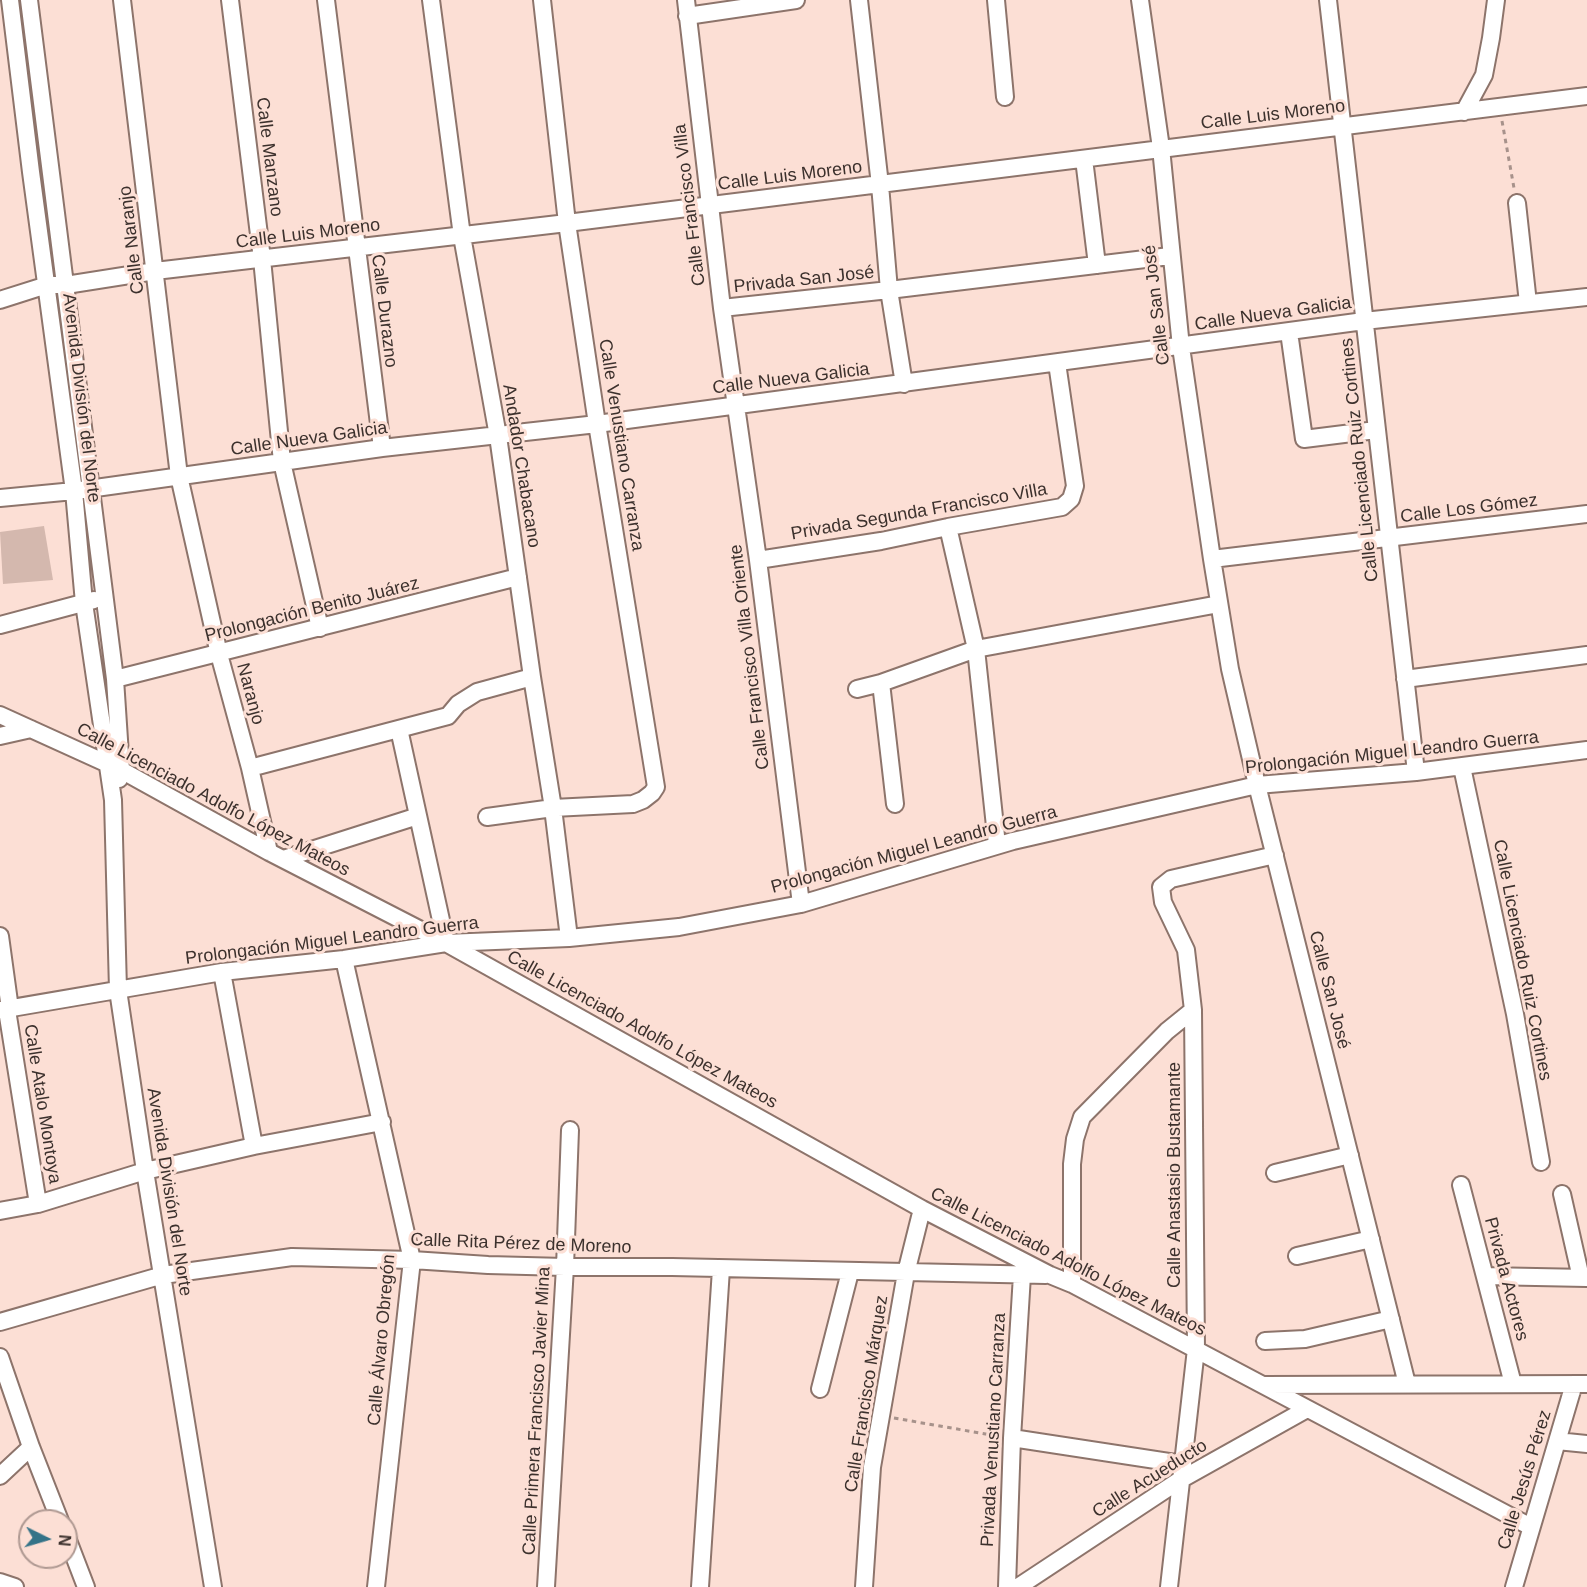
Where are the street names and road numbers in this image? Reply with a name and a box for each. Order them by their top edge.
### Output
street label: Calle Luis Moreno [1200,95,1346,135]
street label: Calle Manzano [251,96,287,218]
street label: Calle Francisco Villa [669,123,711,287]
street label: Calle Luis Moreno [717,156,863,196]
street label: Calle Naranjo [115,185,149,295]
street label: Calle Luis Moreno [235,214,381,254]
street label: Calle San José [1139,244,1175,366]
street label: Calle Durazno [366,253,402,369]
street label: Privada San José [733,262,875,298]
street label: Avenida División del Norte [57,292,105,504]
street label: Calle Nueva Galicia [1193,292,1353,336]
street label: Calle Licenciado Ruiz Cortines [1336,337,1384,583]
street label: Calle Venustiano Carranza [594,338,648,552]
street label: Calle Nueva Galicia [711,359,871,399]
street label: Andador Chabacano [497,383,545,549]
street label: Calle Nueva Galicia [229,417,389,461]
street label: Privada Segunda Francisco Villa [789,479,1049,545]
street label: Calle Los Gómez [1399,490,1539,528]
street label: Calle Francisco Villa Oriente [725,543,775,771]
street label: Prolongación Benito Juárez [203,573,421,647]
street label: Naranjo [231,661,269,727]
street label: Calle Licenciado Adolfo López Mateos [73,719,353,881]
street label: Prolongación Miguel Leandro Guerra [1244,727,1540,779]
street label: Prolongación Miguel Leandro Guerra [769,801,1059,899]
street label: Calle Licenciado Ruiz Cortines [1488,838,1556,1082]
street label: Prolongación Miguel Leandro Guerra [184,912,480,970]
street label: Calle San José [1304,929,1354,1051]
street label: Calle Licenciado Adolfo López Mateos [503,946,781,1114]
street label: Calle Atalo Montoya [19,1023,65,1185]
street label: Calle Anastasio Bustamante [1164,1062,1186,1288]
street label: Avenida División del Norte [142,1086,196,1298]
street label: Calle Licenciado Adolfo López Mateos [927,1183,1209,1341]
street label: Privada Actores [1479,1215,1533,1343]
street label: Calle Rita Pérez de Moreno [410,1229,632,1259]
street label: Calle Álvaro Obregón [364,1253,400,1427]
street label: Calle Primera Francisco Javier Mina [519,1266,555,1556]
street label: Calle Francisco Márquez [841,1294,893,1494]
street label: Privada Venustiano Carranza [977,1313,1011,1547]
street label: Calle Jesús Pérez [1493,1407,1557,1553]
street label: Calle Acueducto [1089,1435,1211,1523]

